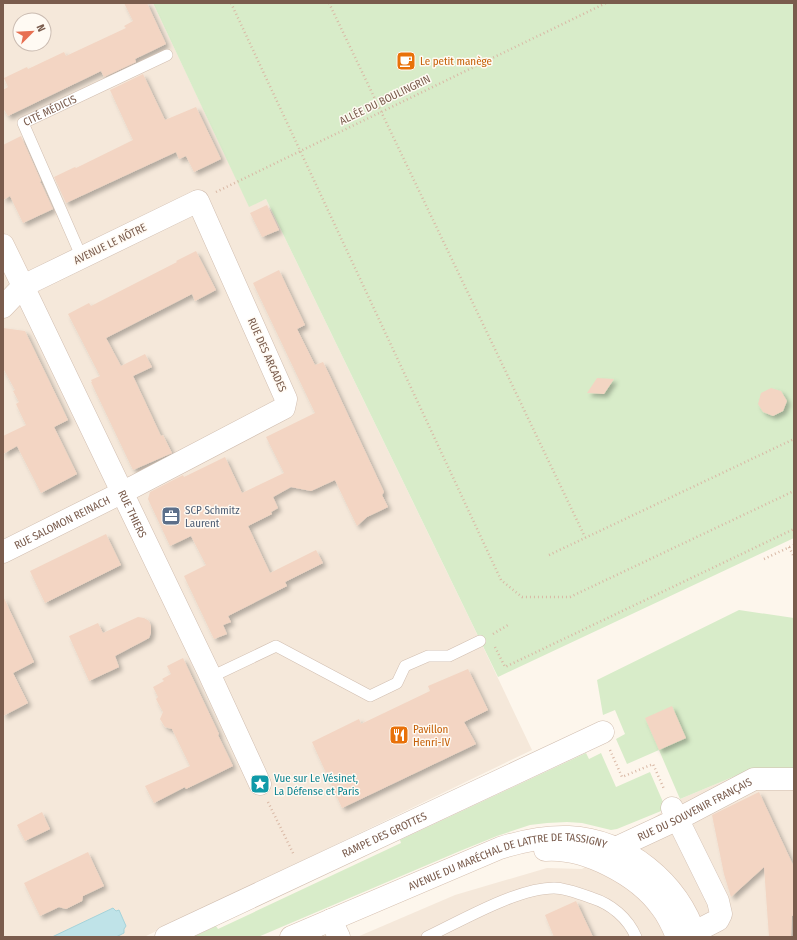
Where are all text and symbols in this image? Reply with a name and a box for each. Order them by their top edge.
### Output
north arrow [12,12,52,52]
text: N [33,22,48,34]
cafe icon: Le petit manège [395,50,417,72]
place label: Le petit manège [420,55,492,68]
street label: ALLÉE DU BOULINGRIN [337,71,433,128]
street label: CITÉ MÉDICIS [21,92,79,129]
street label: AVENUE LE NÔTRE [71,220,149,267]
street label: RUE DES ARCADES [245,316,289,394]
street label: RUE THIERS [116,488,150,540]
street label: RUE SALOMON REINACH [12,493,112,552]
place label: SCP Schmitz Laurent [185,504,240,530]
office icon: SCP Schmitz Laurent [160,505,182,527]
place label: Pavillon Henri-IV [413,723,450,749]
restaurant icon: Pavillon Henri-IV [388,724,410,746]
place label: Vue sur Le Vésinet, La Défense et Paris [274,772,360,798]
place icon: Vue sur Le Vésinet, La Défense et Paris [249,773,271,795]
street label: RUE DU SOUVENIR FRANÇAIS [635,775,754,844]
street label: RAMPE DES GROTTES [340,809,429,860]
street label: AVENUE DU MARÉCHAL DE LATTRE DE TASSIGNY [406,830,609,893]

